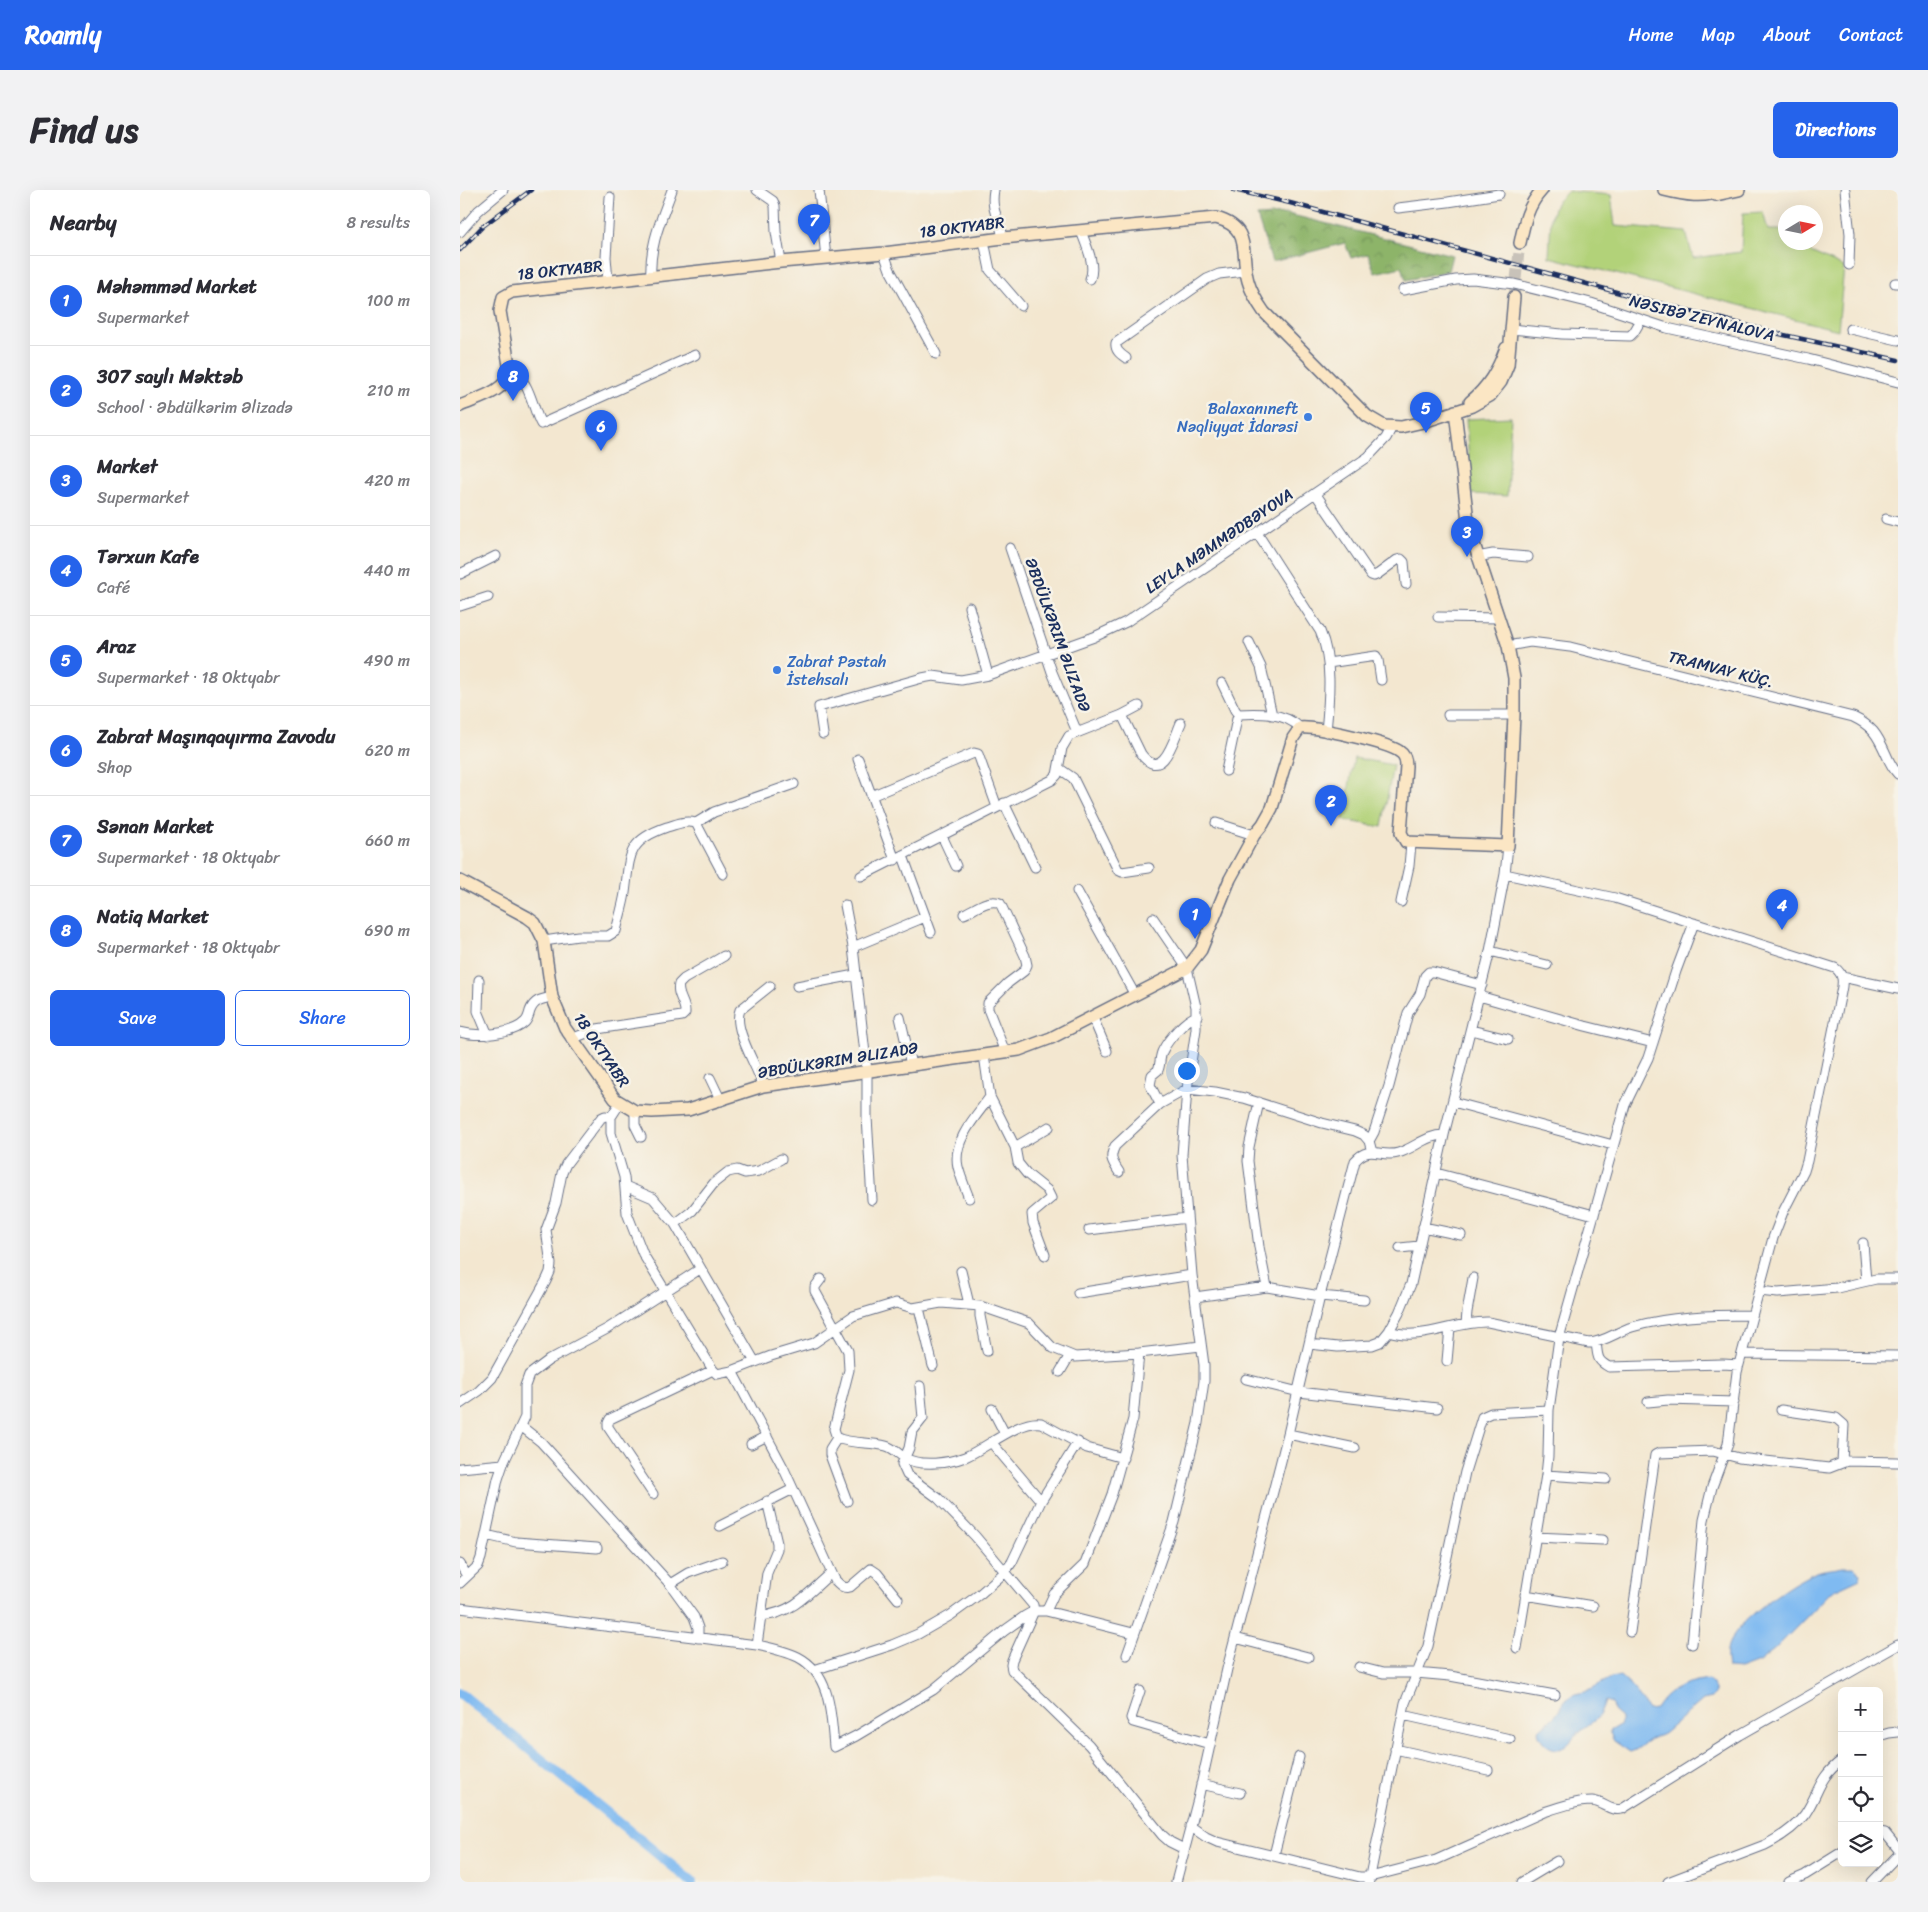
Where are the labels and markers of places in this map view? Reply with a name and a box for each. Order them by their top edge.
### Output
pin: 7 [798,204,830,245]
pin: 8 [497,360,529,401]
pin: 5 [1410,392,1442,433]
place label: Balaxanıneft Nəqliyyat İdarəsi [1177,394,1299,441]
pin: 6 [585,410,617,451]
marker: Balaxanıneft Nəqliyyat İdarəsi [1302,411,1314,423]
pin: 3 [1451,516,1483,557]
place label: Zabrat Pəstah İstehsalı [786,647,886,694]
marker: Zabrat Pəstah İstehsalı [771,664,783,676]
pin: 2 [1315,785,1347,826]
pin: 4 [1766,889,1798,930]
pin: 1 [1179,898,1211,939]

